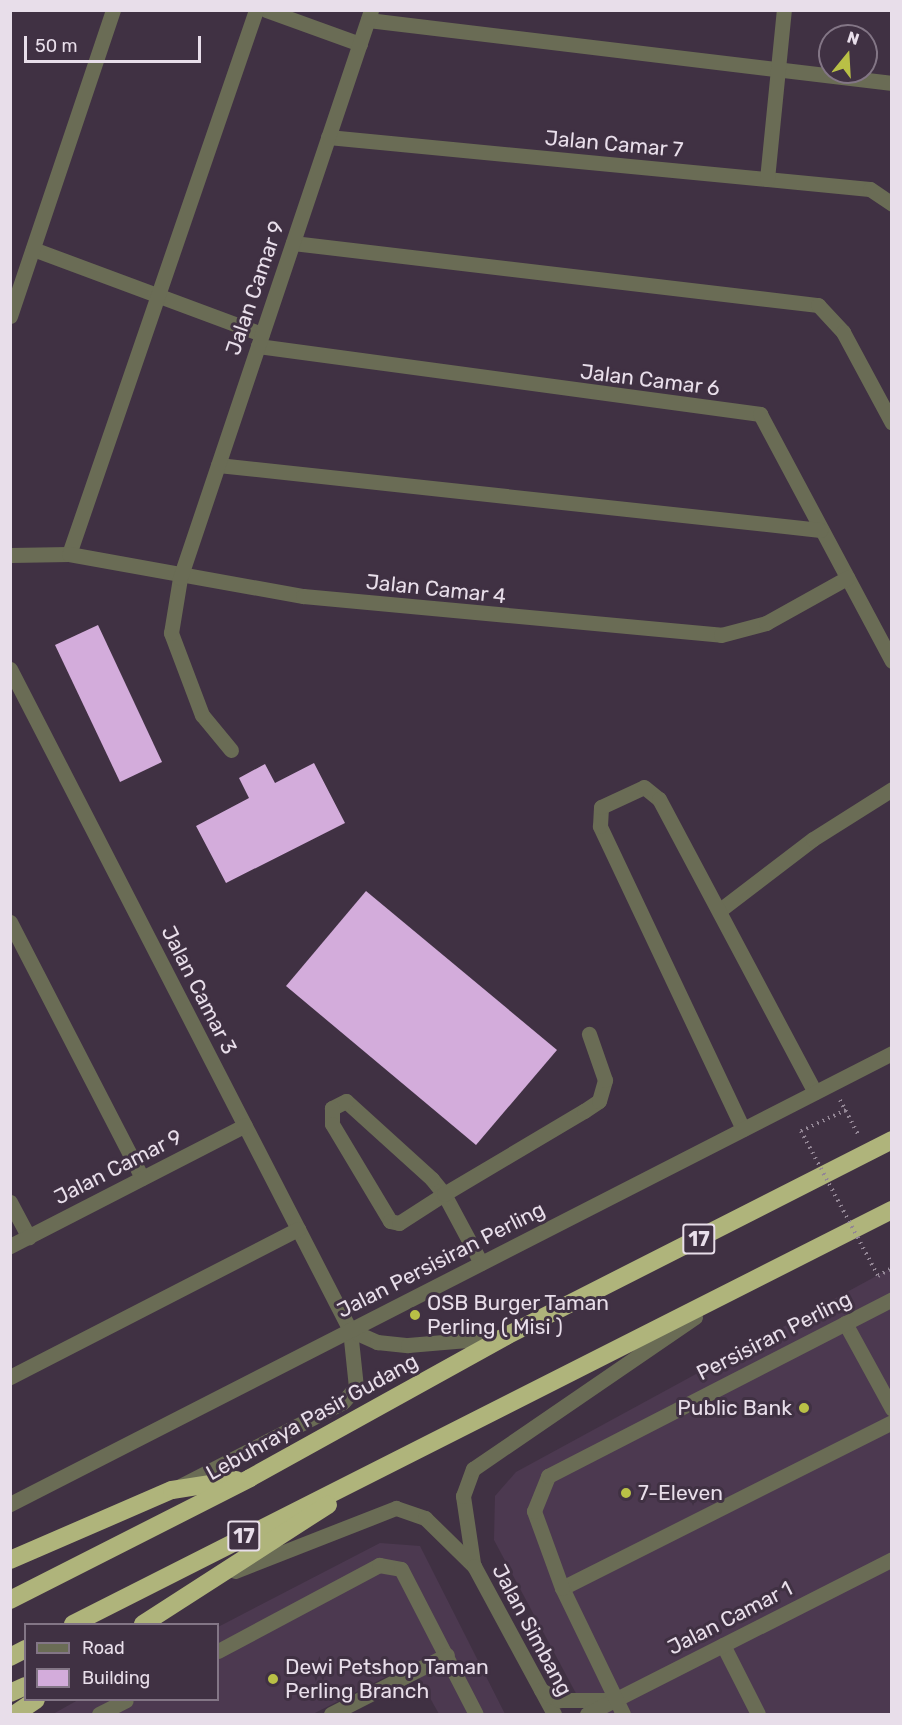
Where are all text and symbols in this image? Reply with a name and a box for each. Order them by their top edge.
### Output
scale bar [27,24,204,62]
north arrow [818,24,878,84]
text: N [845,27,862,49]
text: 50 m [35,35,78,57]
street label: Jalan Camar 7 [544,125,684,163]
street label: Jalan Camar 9 [220,217,290,359]
street label: Jalan Camar 6 [578,359,722,401]
street label: Jalan Camar 4 [364,569,508,609]
street label: Jalan Camar 3 [156,921,242,1059]
street label: Jalan Camar 9 [50,1124,186,1210]
street label: Jalan Persisiran Perling [333,1197,549,1323]
road number: 17 [681,1222,717,1256]
street label: Persisiran Perling [692,1286,856,1386]
place label: OSB Burger Taman Perling ( Misi ) [427,1290,610,1340]
marker: OSB Burger Taman Perling ( Misi ) [408,1308,422,1322]
street label: Lebuhraya Pasir Gudang [202,1348,422,1486]
place label: Public Bank [677,1395,792,1421]
marker: Public Bank [797,1401,811,1415]
place label: 7-Eleven [638,1480,723,1506]
marker: 7-Eleven [619,1486,633,1500]
road number: 17 [226,1519,262,1553]
street label: Jalan Simbang [487,1560,577,1700]
street label: Jalan Camar 1 [663,1576,797,1660]
legend [24,1623,219,1701]
text: Road [82,1637,125,1659]
place label: Dewi Petshop Taman Perling Branch [285,1654,489,1704]
text: Building [82,1667,150,1689]
marker: Dewi Petshop Taman Perling Branch [266,1672,280,1686]

